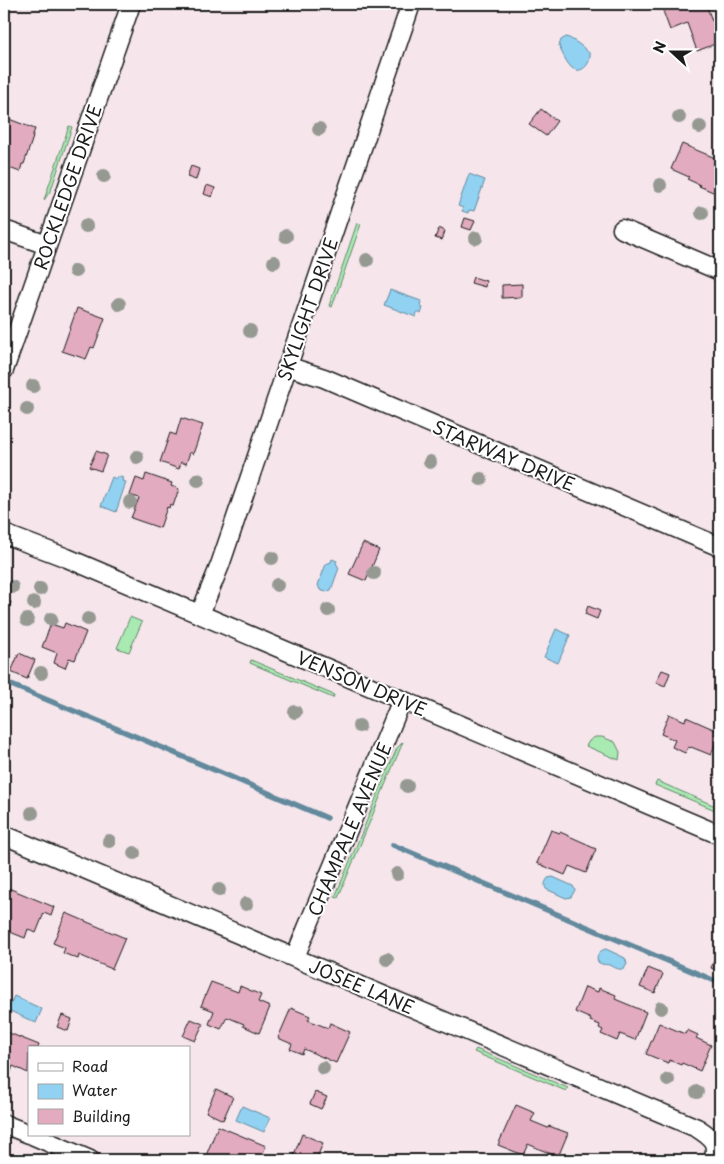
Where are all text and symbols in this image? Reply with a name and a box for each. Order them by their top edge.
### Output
north arrow [646,28,696,78]
text: N [648,38,671,56]
street label: ROCKLEDGE DRIVE [26,101,108,273]
street label: SKYLIGHT DRIVE [270,234,344,384]
street label: STARWAY DRIVE [429,413,579,497]
street label: VENSON DRIVE [293,643,431,723]
street label: CHAMPALE AVENUE [300,738,398,920]
street label: JOSEE LANE [305,952,419,1020]
legend [28,1046,190,1136]
text: Road [72,1054,108,1077]
text: Water [72,1078,117,1101]
text: Building [72,1104,131,1127]

